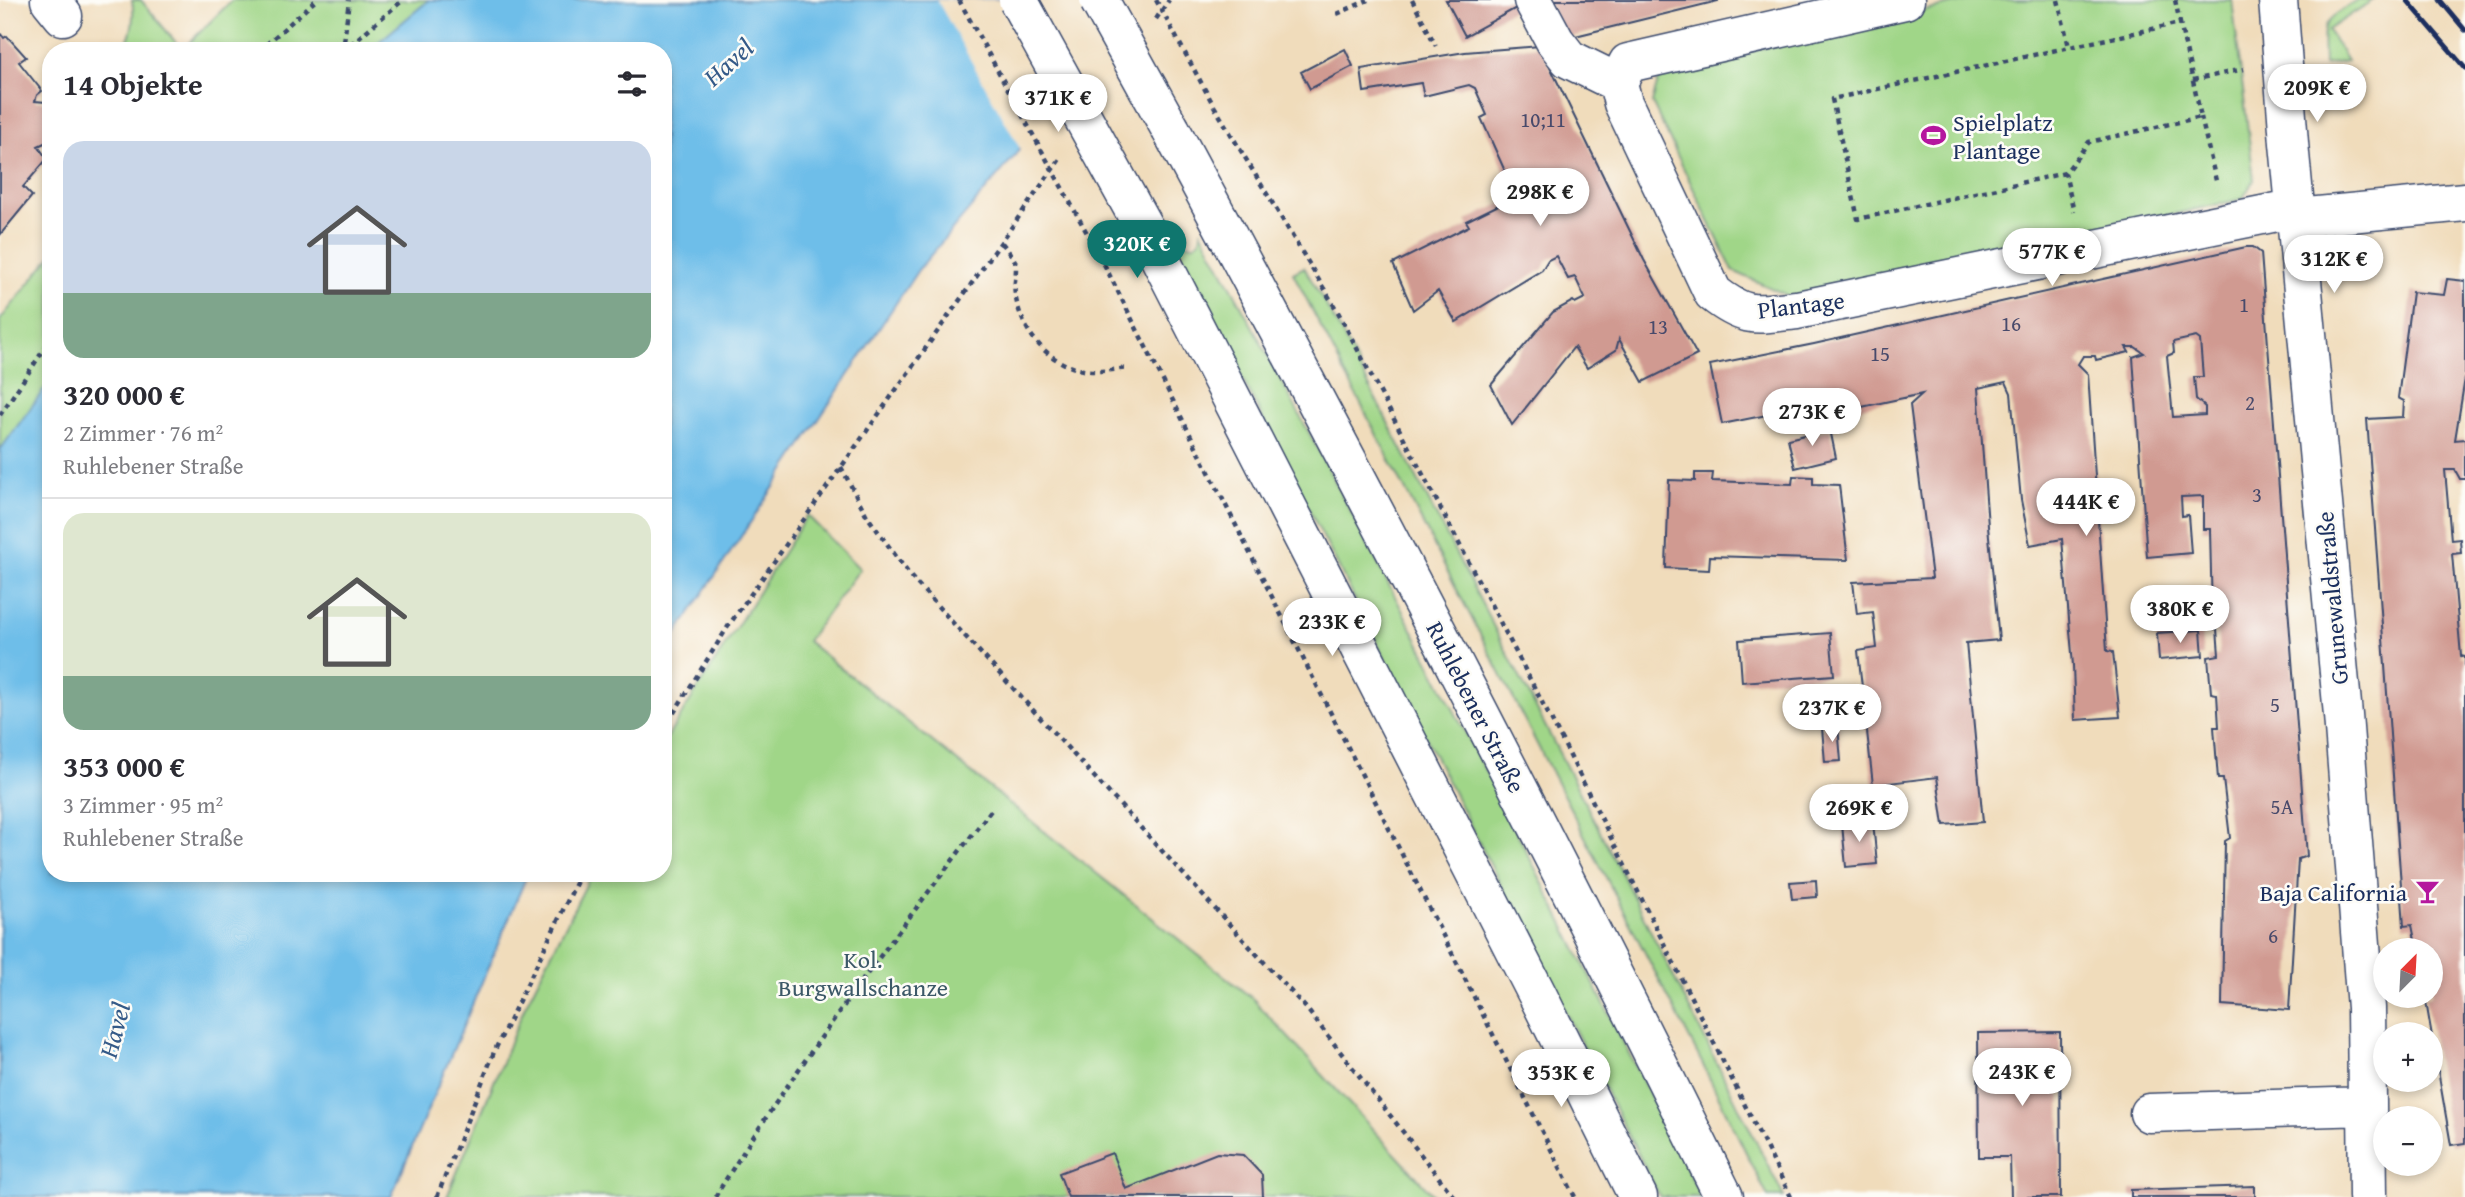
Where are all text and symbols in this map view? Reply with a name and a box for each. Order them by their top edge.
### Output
water label: Havel [693,29,762,96]
text: 14 Objekte [63,62,203,106]
pin: 209K € [2260,64,2374,124]
icon: filters [613,65,651,103]
text: 209K € [2283,70,2351,103]
pin: 371K € [1001,74,1115,134]
text: 371K € [1024,80,1092,113]
house number: 10;11 [1520,104,1566,135]
place label: Spielplatz Plantage [1953,105,2052,168]
sports icon: Spielplatz Plantage [1919,122,1947,150]
pin: 298K € [1483,168,1597,228]
text: 298K € [1506,174,1574,207]
icon: home [294,187,420,313]
pin: 320K € [1080,220,1194,280]
text: 320K € [1103,226,1171,259]
pin: 577K € [1995,229,2109,288]
text: 577K € [2018,234,2086,267]
pin: 312K € [2277,236,2391,295]
text: 312K € [2300,241,2368,274]
street label: Plantage [1755,282,1847,328]
house number: 1 [2239,289,2249,320]
house number: 16 [2001,308,2021,339]
house number: 13 [1648,311,1668,342]
house number: 15 [1870,338,1890,369]
text: 320 000 € [63,372,185,416]
house number: 2 [2245,387,2255,418]
pin: 273K € [1755,388,1869,448]
text: 273K € [1778,394,1846,427]
text: 2 Zimmer · 76 m² [63,416,223,449]
text: Ruhlebener Straße [63,449,244,482]
pin: 444K € [2029,478,2143,538]
house number: 3 [2252,479,2262,510]
text: 444K € [2052,484,2120,517]
street label: Grunewaldstraße [2307,510,2357,686]
icon: home [294,559,420,685]
pin: 380K € [2123,586,2237,645]
text: 380K € [2146,591,2214,624]
pin: 233K € [1275,598,1389,658]
text: 233K € [1298,604,1366,637]
street label: Ruhlebener Straße [1418,615,1534,799]
pin: 237K € [1775,684,1889,744]
house number: 5 [2270,689,2280,720]
text: 237K € [1798,690,1866,723]
text: 353 000 € [63,744,185,788]
pin: 269K € [1802,784,1916,844]
text: 3 Zimmer · 95 m² [63,788,223,821]
text: 269K € [1825,790,1893,823]
house number: 5A [2271,791,2294,822]
text: Ruhlebener Straße [63,821,244,854]
place label: Baja California [2260,875,2408,910]
bar icon: Baja California [2413,878,2441,906]
house number: 6 [2268,920,2278,951]
north arrow [2373,938,2443,1008]
map controls [2373,938,2443,1176]
park label: Kol. Burgwallschanze [778,942,948,1005]
water label: Havel [88,998,140,1063]
button: + [2373,1022,2443,1092]
pin: 243K € [1965,1048,2079,1108]
pin: 353K € [1504,1050,1618,1109]
text: 243K € [1988,1054,2056,1087]
text: 353K € [1527,1055,1595,1088]
button: − [2373,1106,2443,1176]

